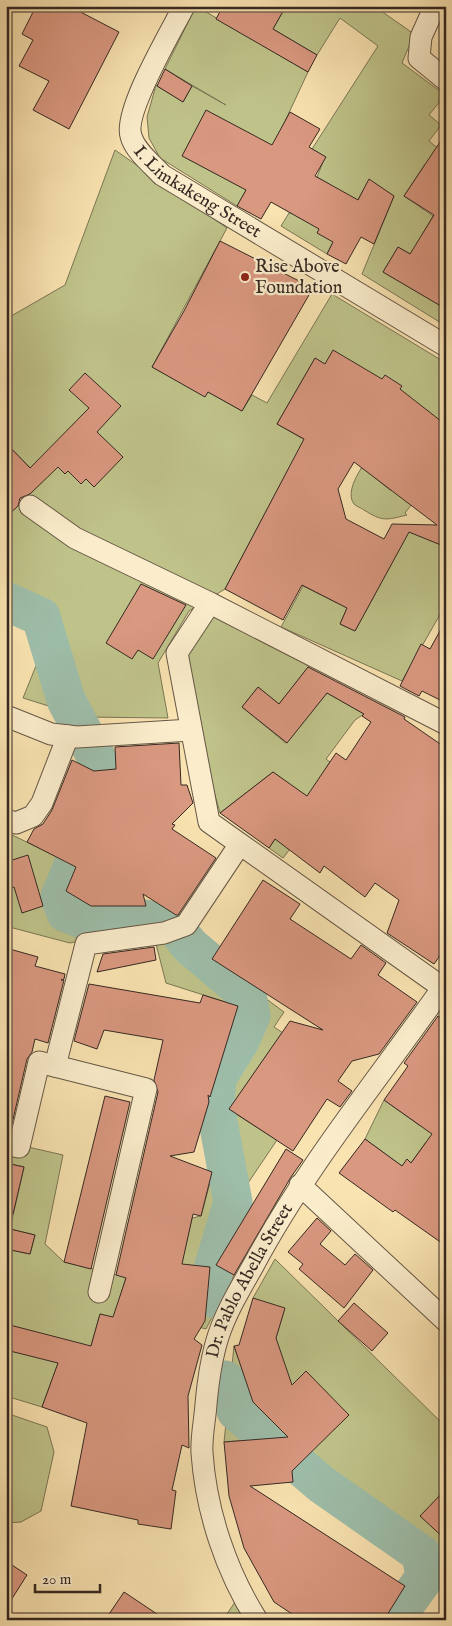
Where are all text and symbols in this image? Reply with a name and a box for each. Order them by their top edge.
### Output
street label: I. Limkakeng Street [128,141,265,244]
place label: Rise Above Foundation [255,256,343,300]
marker: Rise Above Foundation [239,271,251,283]
street label: Dr. Pablo Abella Street [201,1199,298,1361]
scale bar [35,1561,100,1593]
text: 20 m [42,1570,72,1589]

